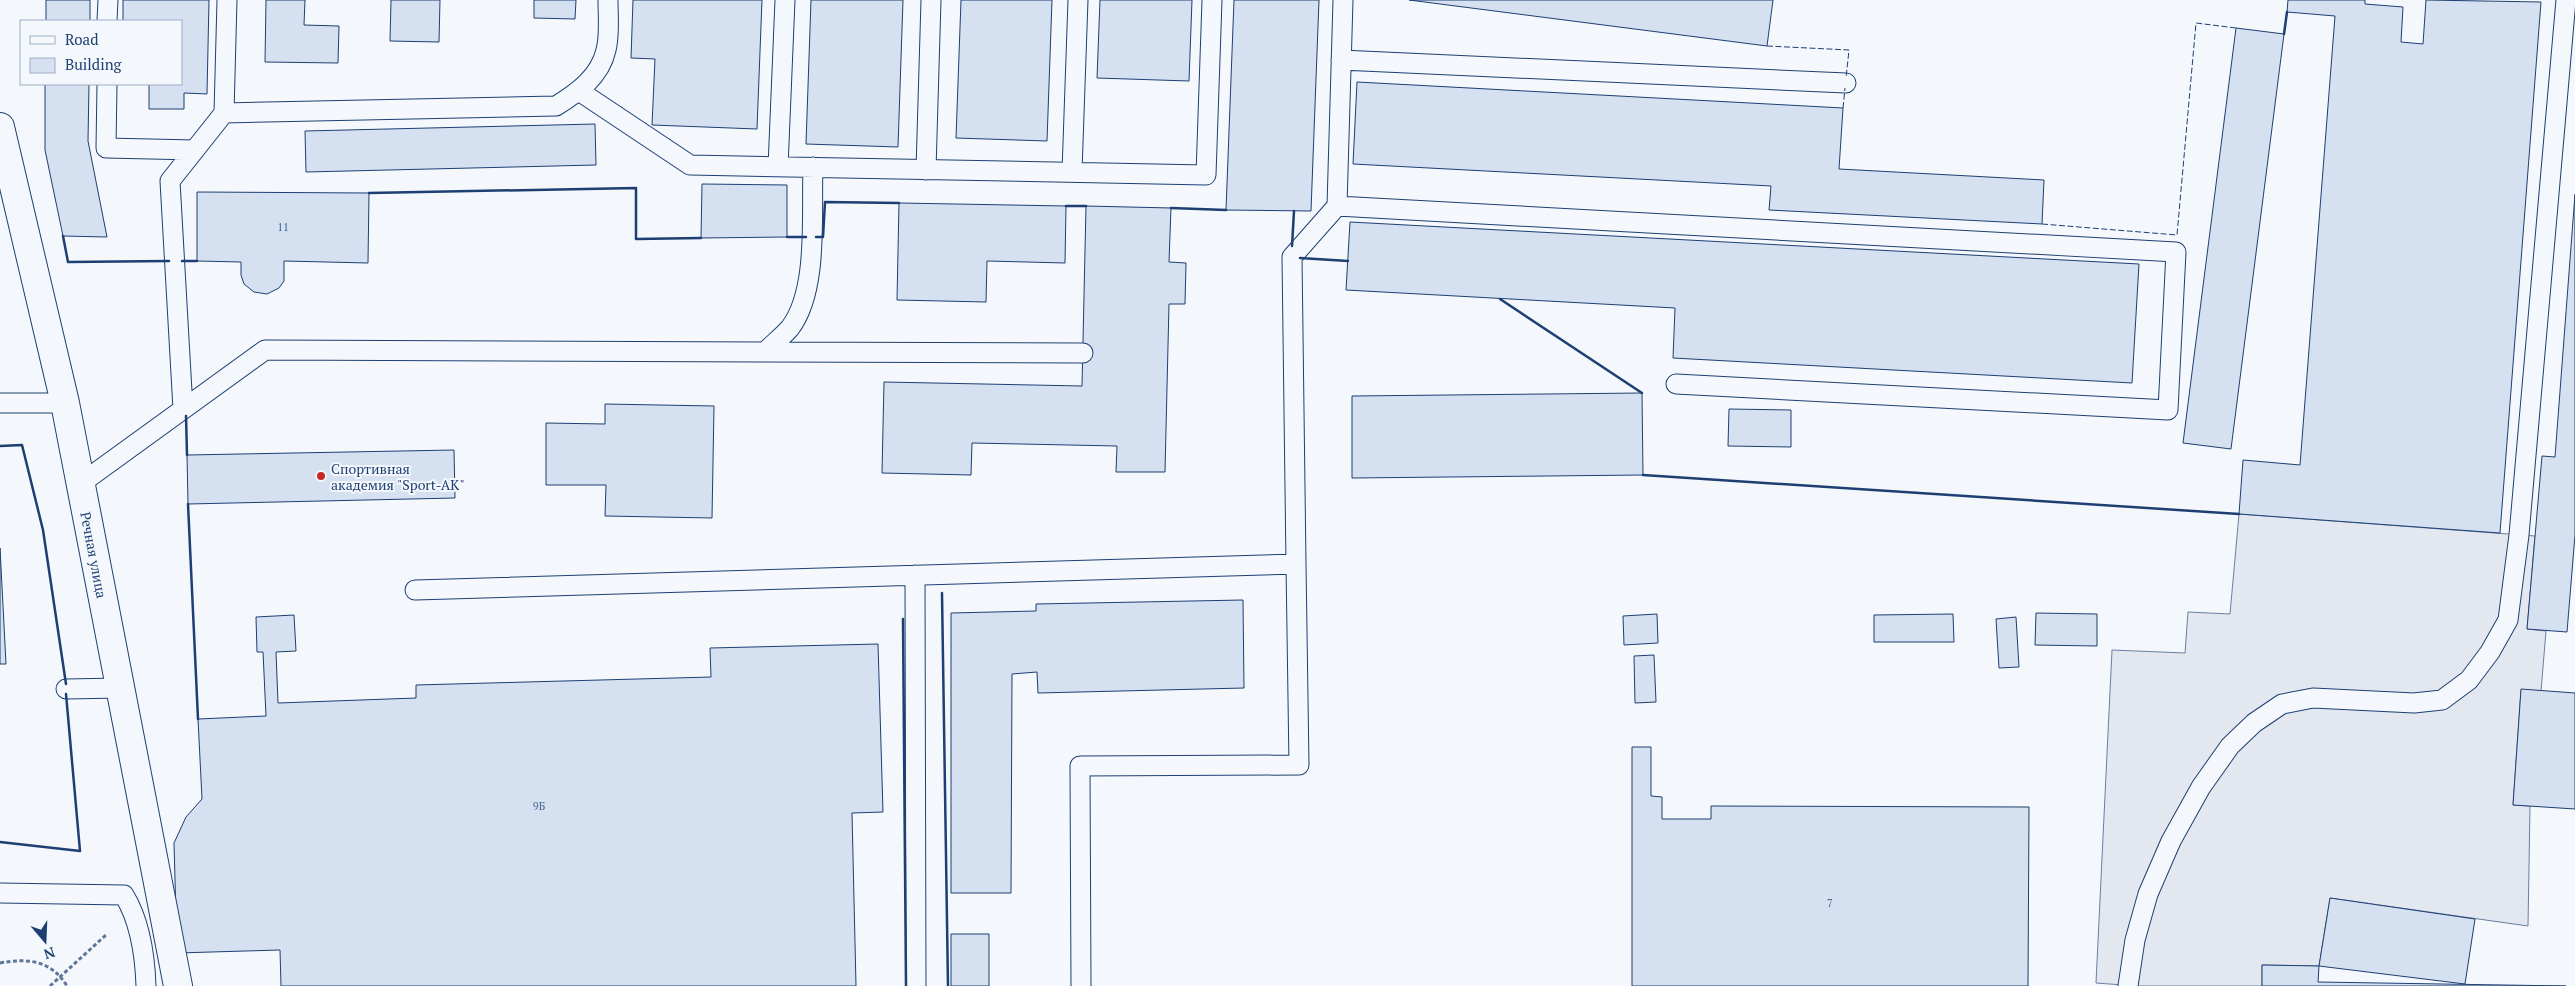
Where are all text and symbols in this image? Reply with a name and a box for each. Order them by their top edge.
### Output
legend [20,20,182,85]
text: Road [65,29,98,49]
text: Building [65,54,123,74]
house number: 11 [277,220,289,234]
place label: Спортивная академия "Sport-AK" [331,459,465,494]
marker: Спортивная академия "Sport-AK" [315,470,327,482]
street label: Речная улица [76,510,112,600]
house number: 9Б [533,799,546,813]
house number: 7 [1827,896,1833,910]
north arrow [20,916,70,966]
text: N [41,943,58,965]

